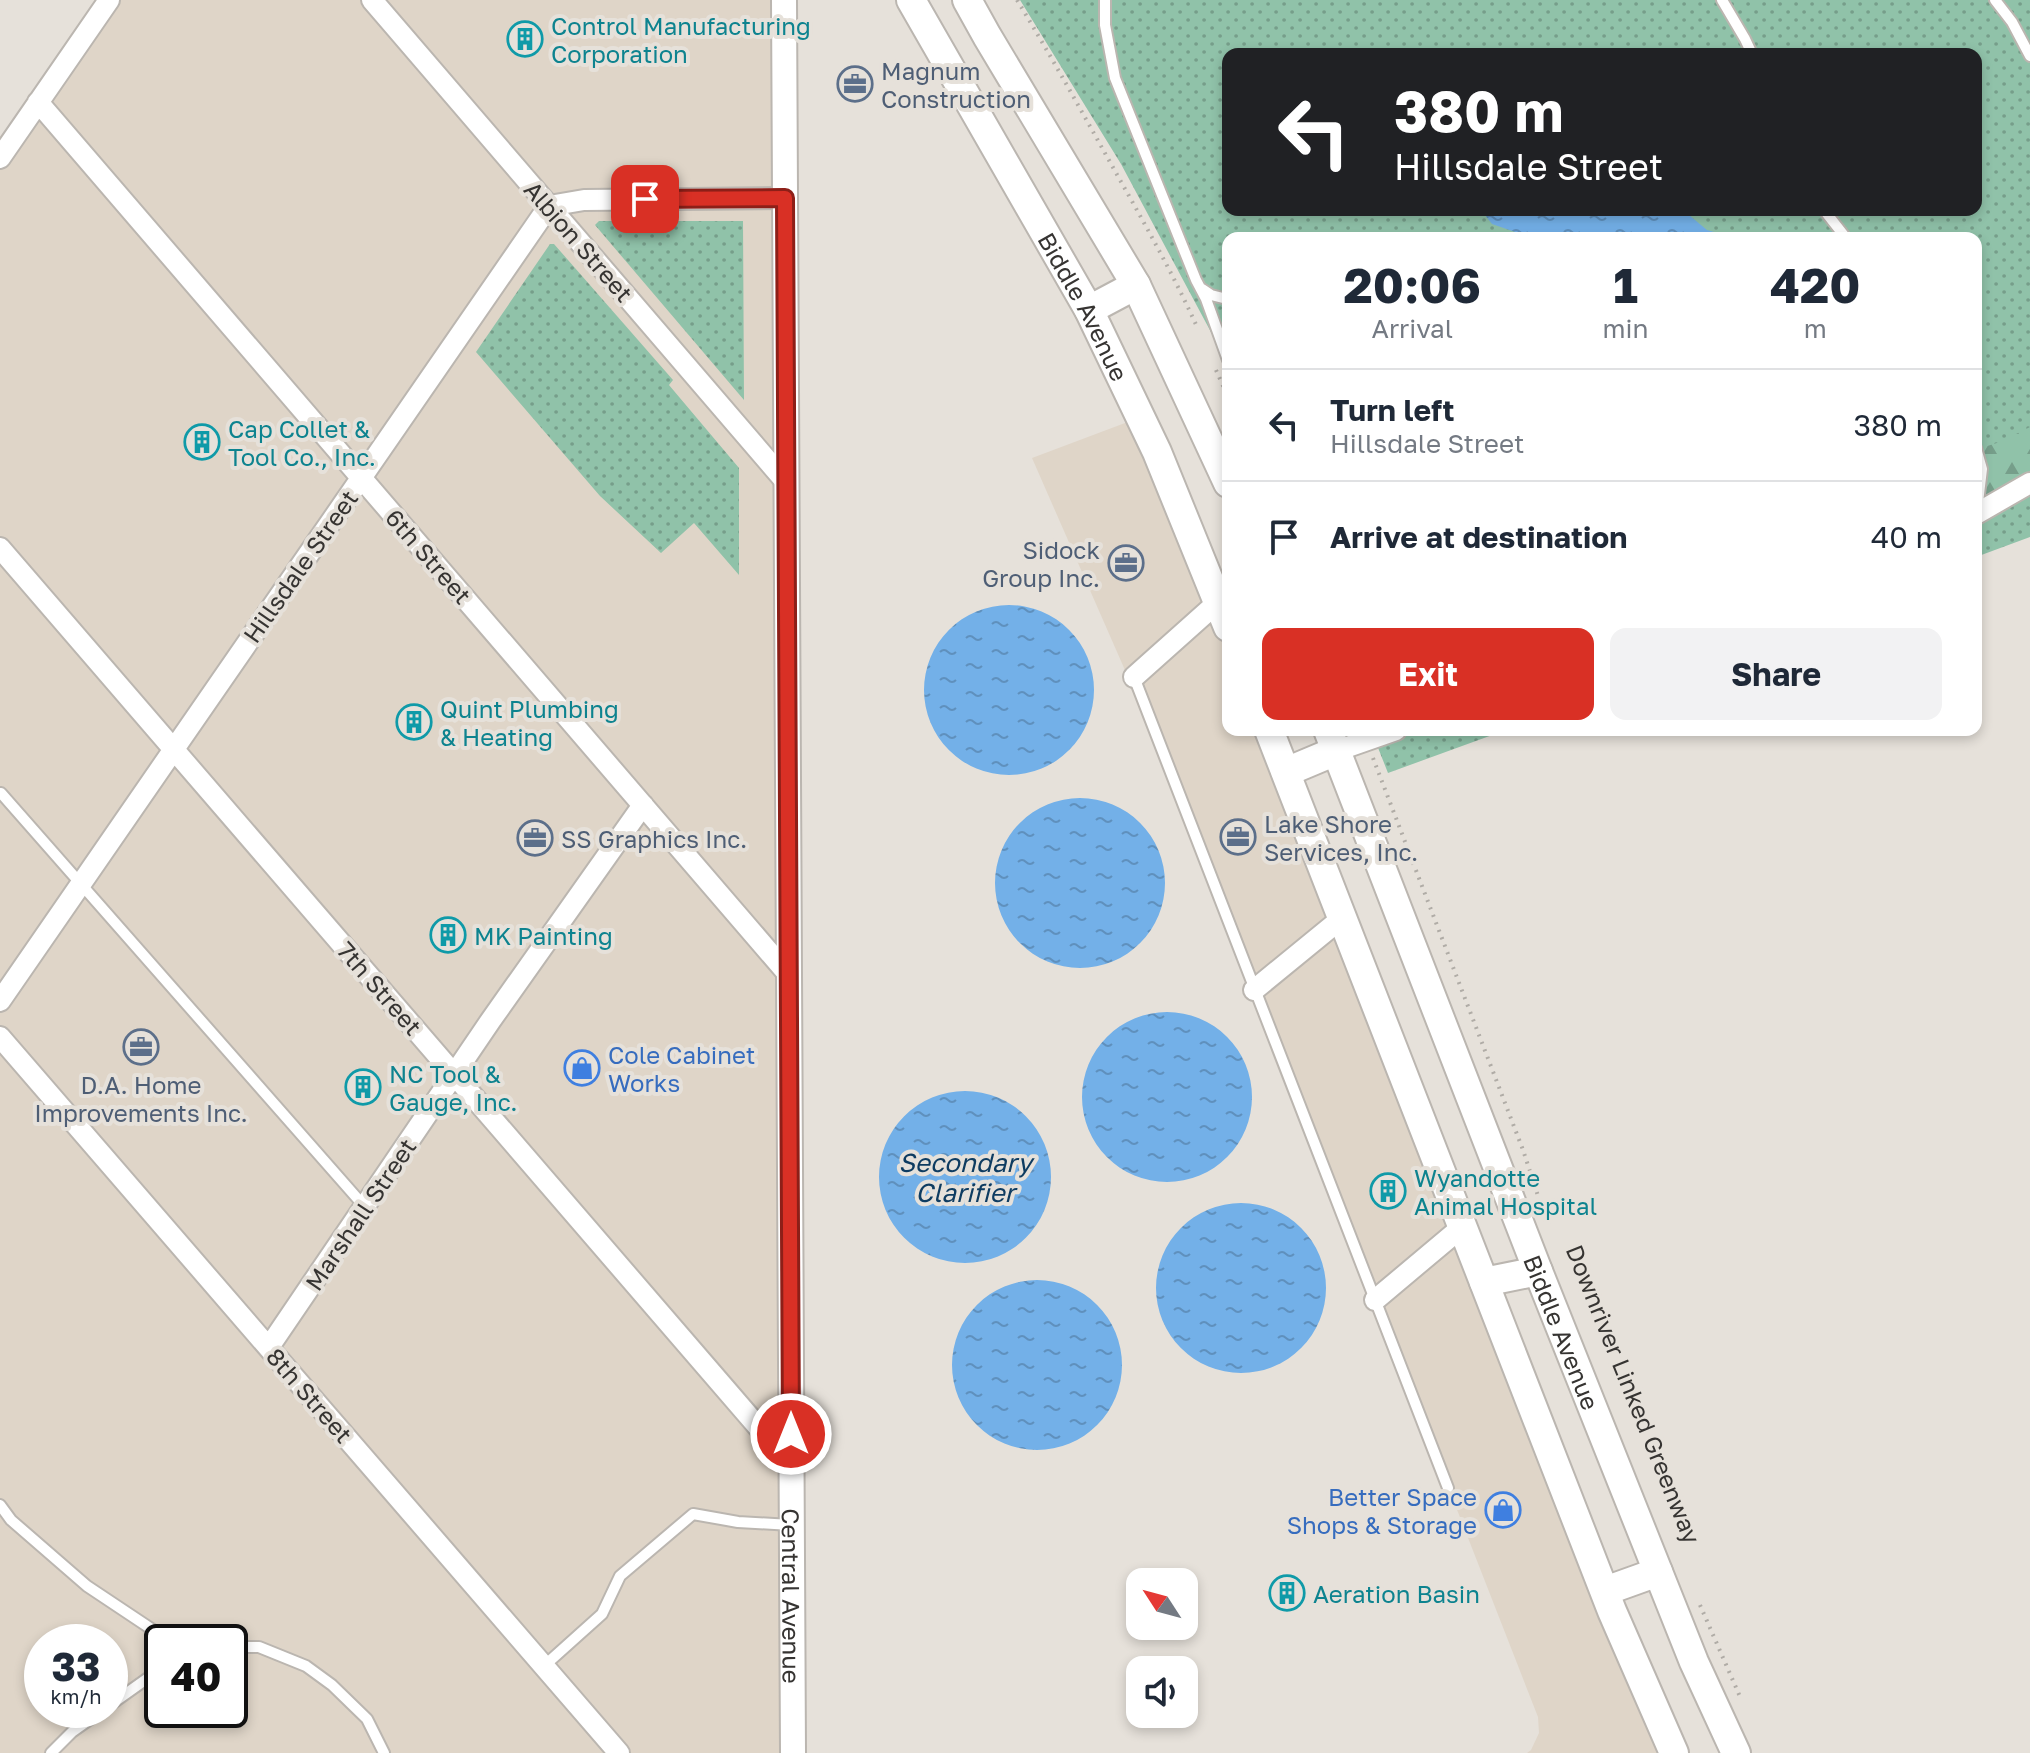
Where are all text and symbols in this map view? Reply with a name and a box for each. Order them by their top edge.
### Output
place label: Control Manufacturing Corporation [551,11,811,68]
building icon: Control Manufacturing Corporation [506,20,544,58]
place label: Magnum Construction [881,56,1031,113]
office icon: Magnum Construction [836,65,874,103]
text: 380 m [1394,77,1563,144]
icon: left [1262,80,1366,184]
text: Hillsdale Street [1394,145,1663,188]
pin [611,165,679,233]
street label: Albion Street [519,175,639,307]
icon: arrive [623,177,667,221]
street label: Biddle Avenue [1033,227,1135,385]
text: 20:06 [1344,256,1481,314]
text: 1 [1613,256,1638,314]
text: 420 [1770,256,1860,314]
text: Arrival [1372,313,1453,344]
text: min [1603,313,1649,344]
text: m [1804,313,1827,344]
text: Turn left [1330,392,1455,428]
icon: left [1262,403,1306,447]
text: 380 m [1854,407,1942,443]
place label: Cap Collet & Tool Co., Inc. [228,414,376,471]
building icon: Cap Collet & Tool Co., Inc. [183,423,221,461]
text: Hillsdale Street [1330,428,1524,459]
street label: Hillsdale Street [237,484,363,648]
street label: 6th Street [380,503,478,609]
icon: arrive [1262,515,1306,559]
text: Arrive at destination [1330,519,1627,555]
text: 40 m [1871,519,1942,555]
place label: Sidock Group Inc. [982,535,1100,592]
office icon: Sidock Group Inc. [1107,544,1145,582]
button: Exit [1262,628,1594,720]
button: Share [1610,628,1942,720]
place label: Quint Plumbing & Heating [440,694,619,751]
building icon: Quint Plumbing & Heating [395,703,433,741]
place label: Lake Shore Services, Inc. [1264,809,1418,866]
office icon: Lake Shore Services, Inc. [1219,818,1257,856]
office icon: SS Graphics Inc. [516,819,554,857]
place label: SS Graphics Inc. [561,824,747,853]
building icon: MK Painting [429,916,467,954]
place label: MK Painting [474,921,613,950]
street label: 7th Street [332,935,428,1041]
office icon: D.A. Home Improvements Inc. [122,1028,160,1066]
place label: Cole Cabinet Works [608,1040,755,1097]
shop icon: Cole Cabinet Works [563,1049,601,1087]
place label: NC Tool & Gauge, Inc. [389,1059,518,1116]
building icon: NC Tool & Gauge, Inc. [344,1068,382,1106]
place label: D.A. Home Improvements Inc. [34,1070,248,1127]
street label: Marshall Street [298,1133,422,1295]
water label: Secondary Clarifier [898,1147,1035,1208]
place label: Wyandotte Animal Hospital [1414,1163,1597,1220]
building icon: Wyandotte Animal Hospital [1369,1172,1407,1210]
street label: Downriver Linked Greenway [1561,1240,1707,1548]
street label: Biddle Avenue [1519,1250,1606,1414]
street label: 8th Street [261,1342,359,1448]
position arrow [749,1392,833,1476]
place label: Better Space Shops & Storage [1287,1482,1477,1539]
shop icon: Better Space Shops & Storage [1484,1491,1522,1529]
street label: Central Avenue [777,1508,807,1684]
north arrow [1126,1568,1198,1640]
map controls [1126,1568,1198,1728]
building icon: Aeration Basin [1268,1574,1306,1612]
place label: Aeration Basin [1313,1579,1480,1608]
speed limit sign: 40 [144,1624,248,1728]
text: 33 [52,1642,100,1690]
button: sound [1126,1656,1198,1728]
text: km/h [51,1684,101,1708]

